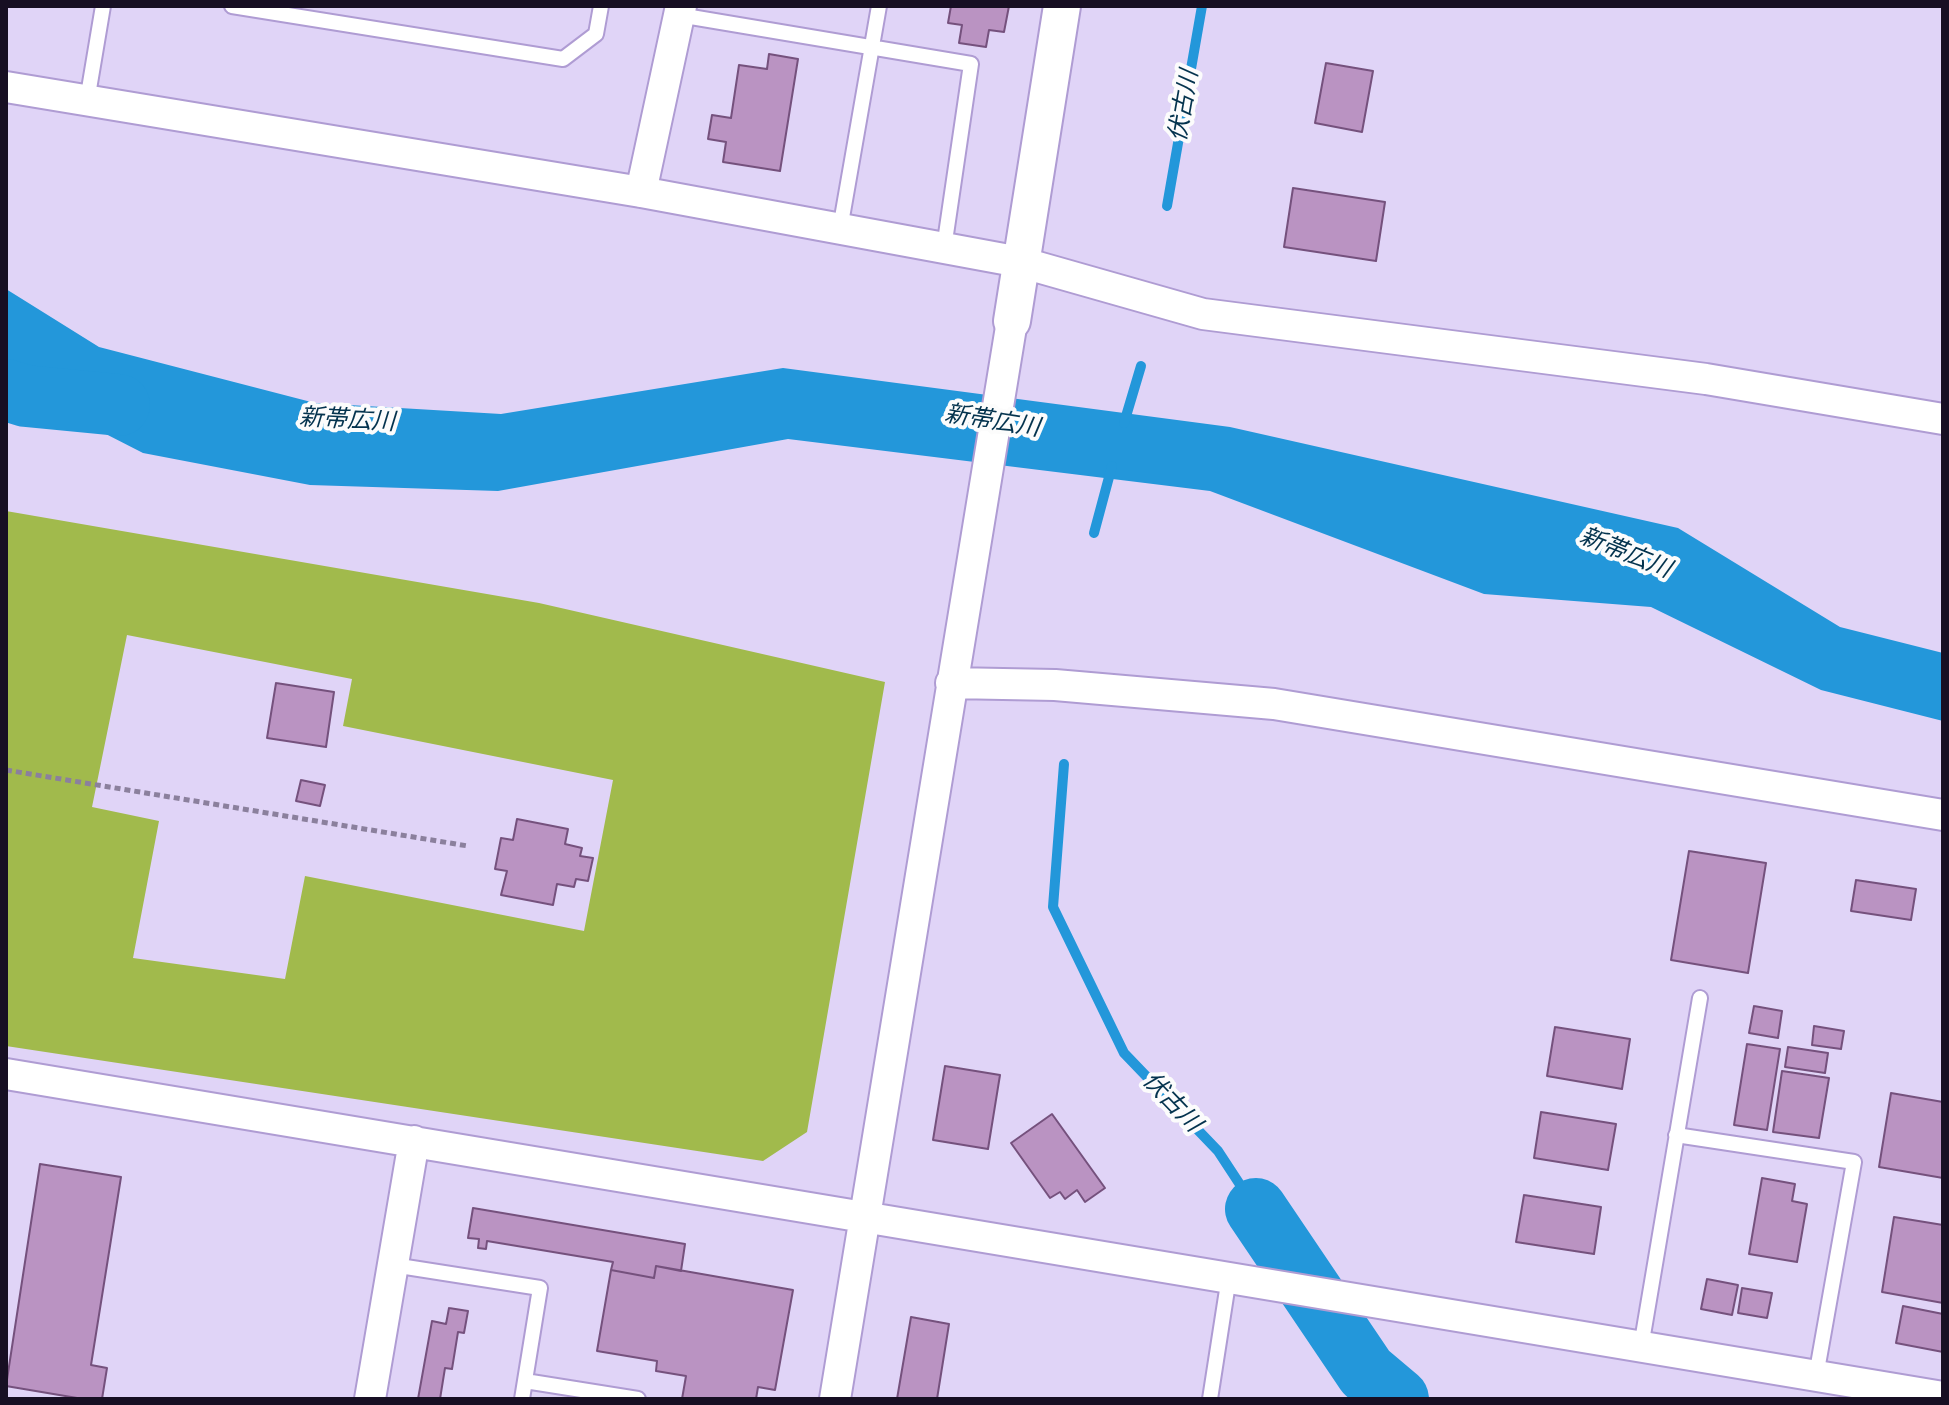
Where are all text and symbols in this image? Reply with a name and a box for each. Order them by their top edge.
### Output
water label: 伏古川 [1165,68,1205,144]
water label: 新帯広川 [942,400,1042,444]
water label: 新帯広川 [298,404,396,438]
water label: 新帯広川 [1575,523,1675,585]
water label: 伏古川 [1136,1067,1206,1139]

